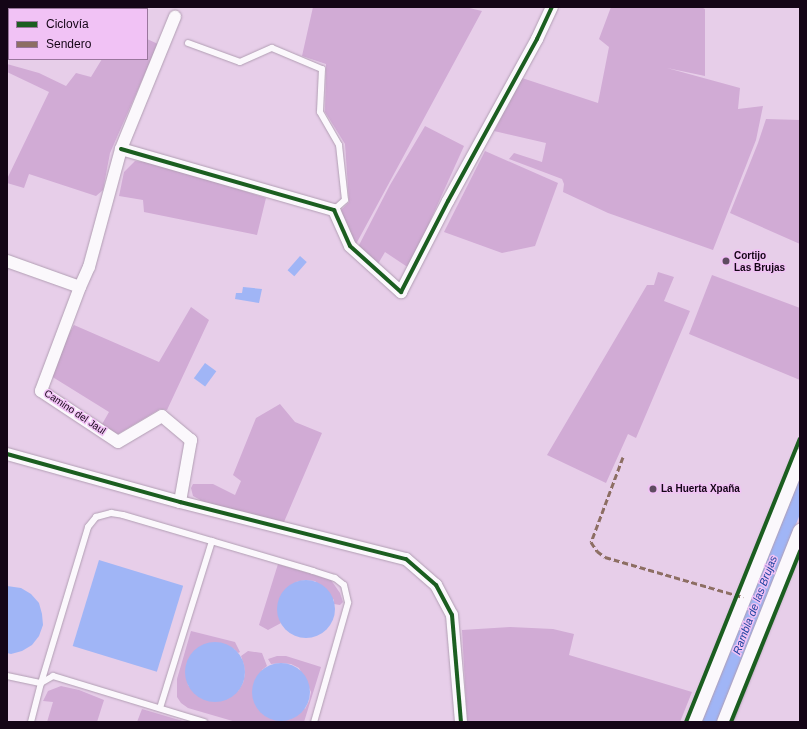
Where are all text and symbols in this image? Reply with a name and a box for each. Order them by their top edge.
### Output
legend [8,8,148,60]
text: Ciclovía [46,17,89,31]
text: Sendero [46,37,91,51]
place label: Cortijo Las Brujas [734,249,785,272]
marker: Cortijo Las Brujas [721,256,731,266]
street label: Camino del Jaul [42,387,108,437]
place label: La Huerta Xpaña [661,483,740,495]
marker: La Huerta Xpaña [648,484,658,494]
water label: Rambla de las Brujas [730,554,780,656]

